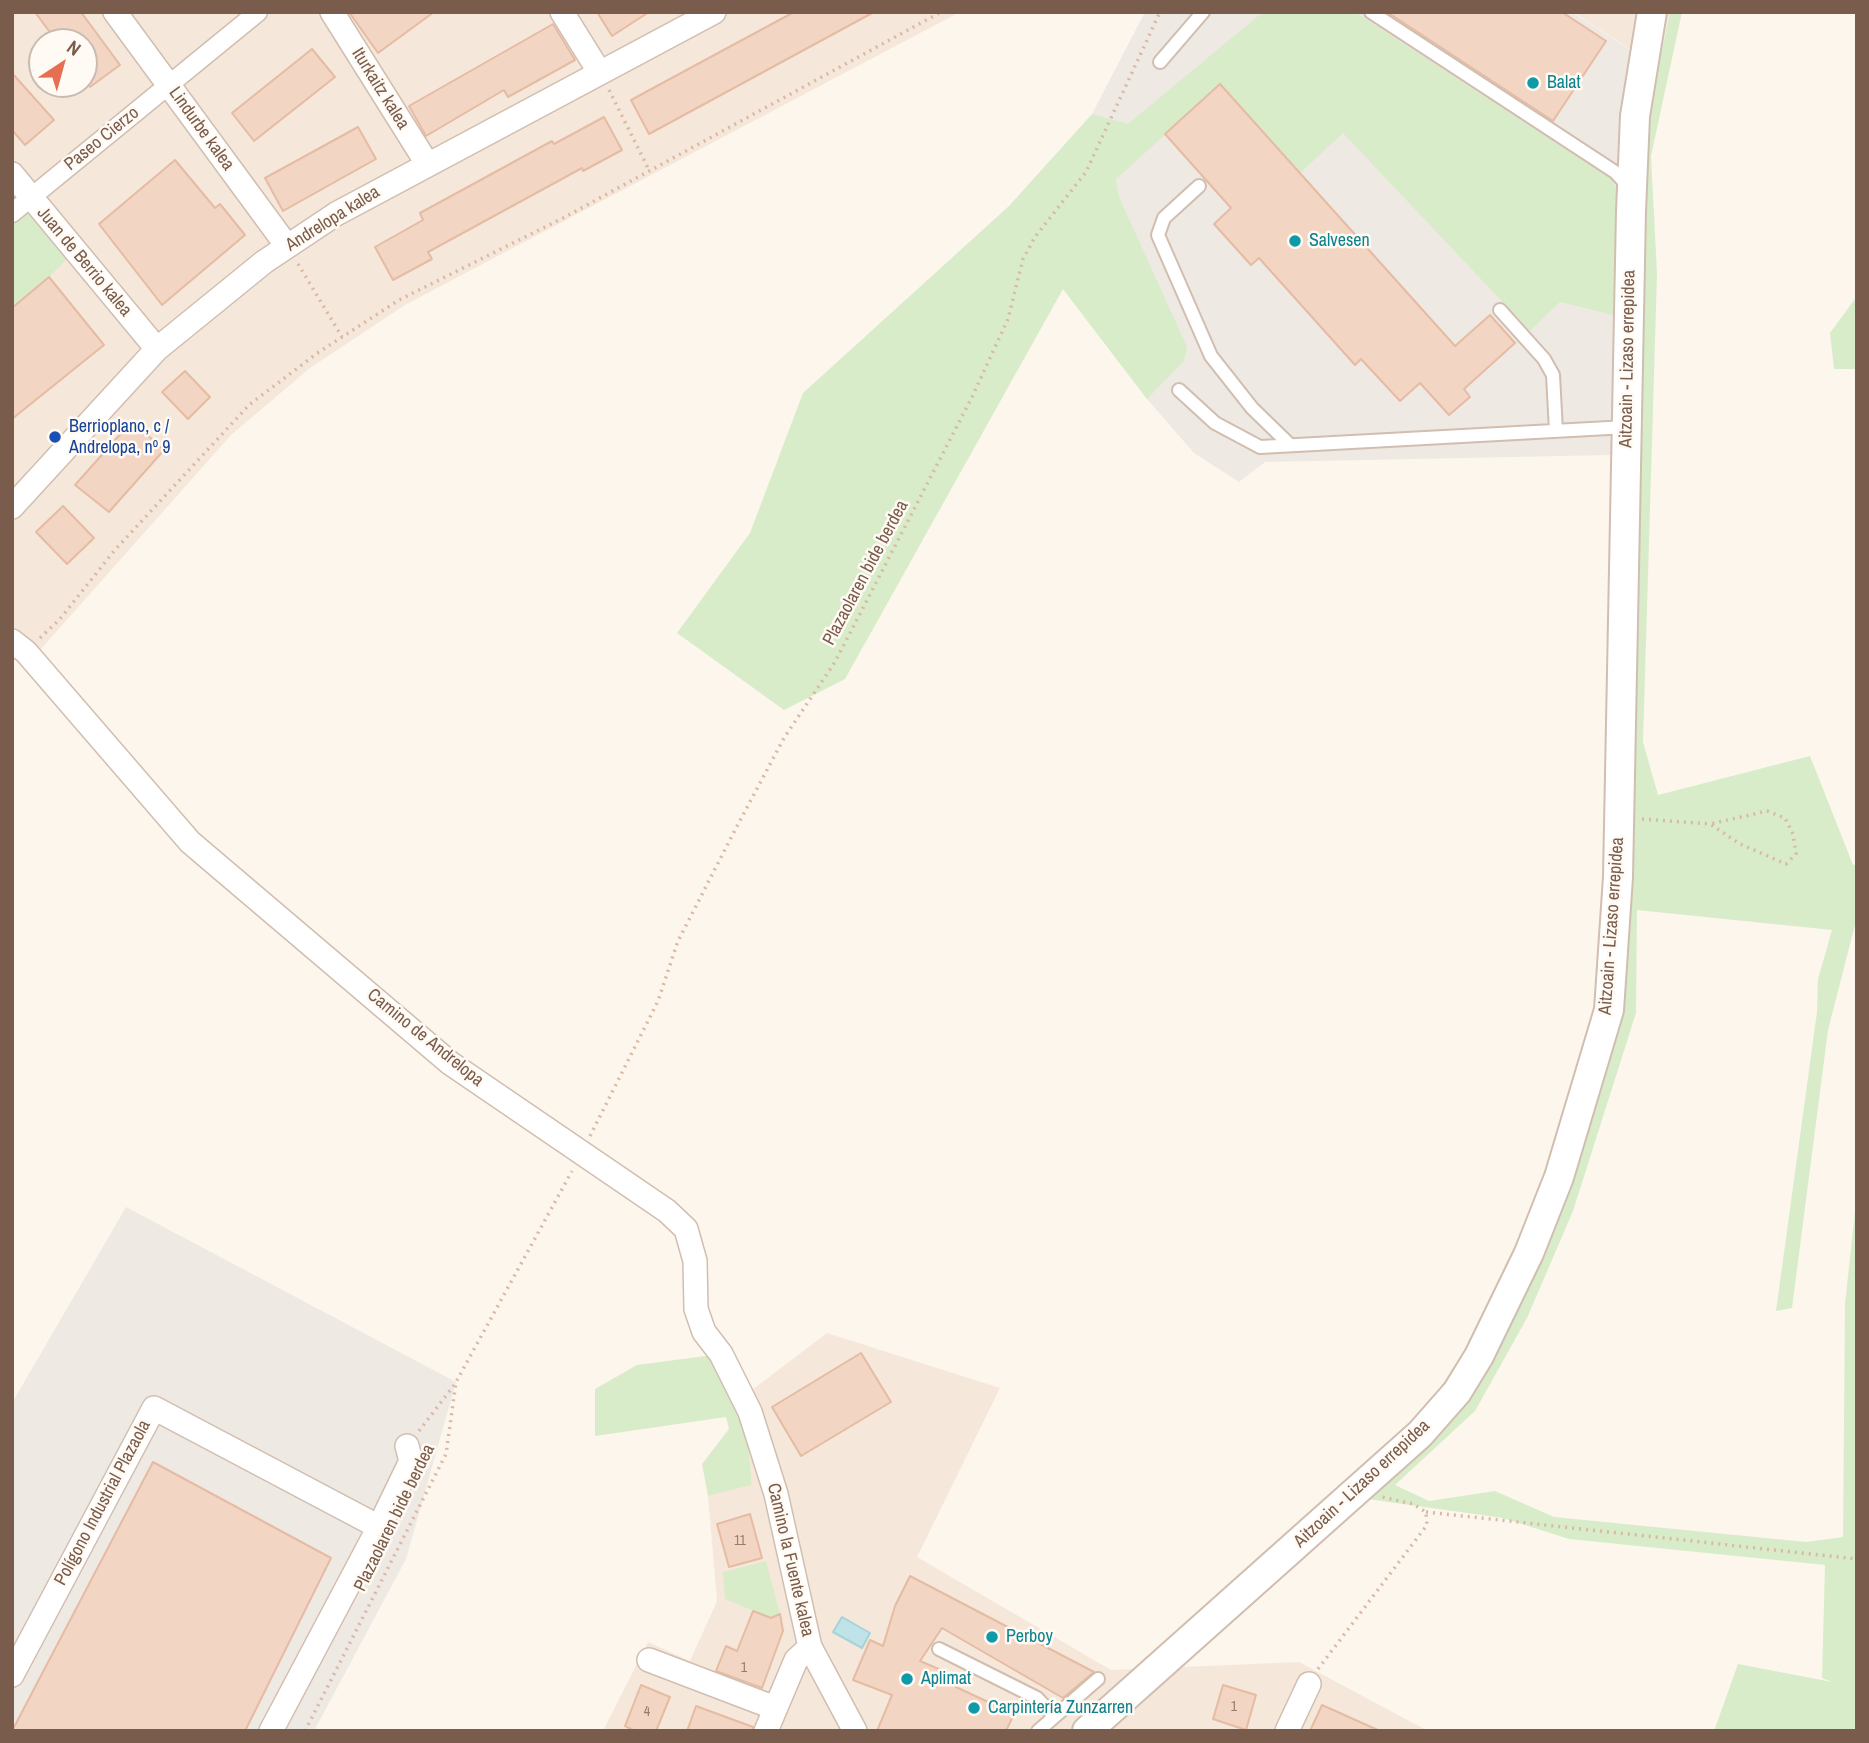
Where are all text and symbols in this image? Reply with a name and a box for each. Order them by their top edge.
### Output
north arrow [28,28,98,98]
text: N [62,34,86,61]
street label: Iturkaitz kalea [346,44,414,134]
place label: Balat [1547,72,1581,94]
marker: Balat [1525,75,1541,91]
street label: Lindurbe kalea [164,83,238,175]
street label: Paseo Cierzo [60,102,144,176]
street label: Andrelopa kalea [282,182,384,256]
street label: Juan de Berrio kalea [32,203,136,321]
place label: Salvesen [1309,230,1370,252]
marker: Salvesen [1287,233,1303,249]
street label: Aitzoain - Lizaso errepidea [1616,270,1640,448]
place label: Berrioplano, c / Andrelopa, nº 9 [69,416,170,458]
marker: Berrioplano, c / Andrelopa, nº 9 [47,429,63,445]
street label: Plazaolaren bide berdea [819,497,913,649]
street label: Aitzoain - Lizaso errepidea [1595,836,1629,1016]
street label: Camino de Andrelopa [362,984,488,1092]
street label: Aitzoain - Lizaso errepidea [1290,1415,1434,1553]
street label: Polígono Industrial Plazaola [50,1417,156,1589]
street label: Plazaolaren bide berdea [350,1441,440,1595]
street label: Camino la Fuente kalea [762,1481,818,1639]
house number: 11 [734,1533,746,1549]
place label: Perboy [1006,1626,1053,1648]
marker: Perboy [984,1629,1000,1645]
house number: 1 [741,1660,747,1676]
place label: Aplimat [921,1668,971,1690]
marker: Aplimat [899,1671,915,1687]
place label: Carpintería Zunzarren [988,1697,1133,1719]
house number: 1 [1231,1699,1237,1715]
marker: Carpintería Zunzarren [966,1700,982,1716]
house number: 4 [644,1704,650,1720]

